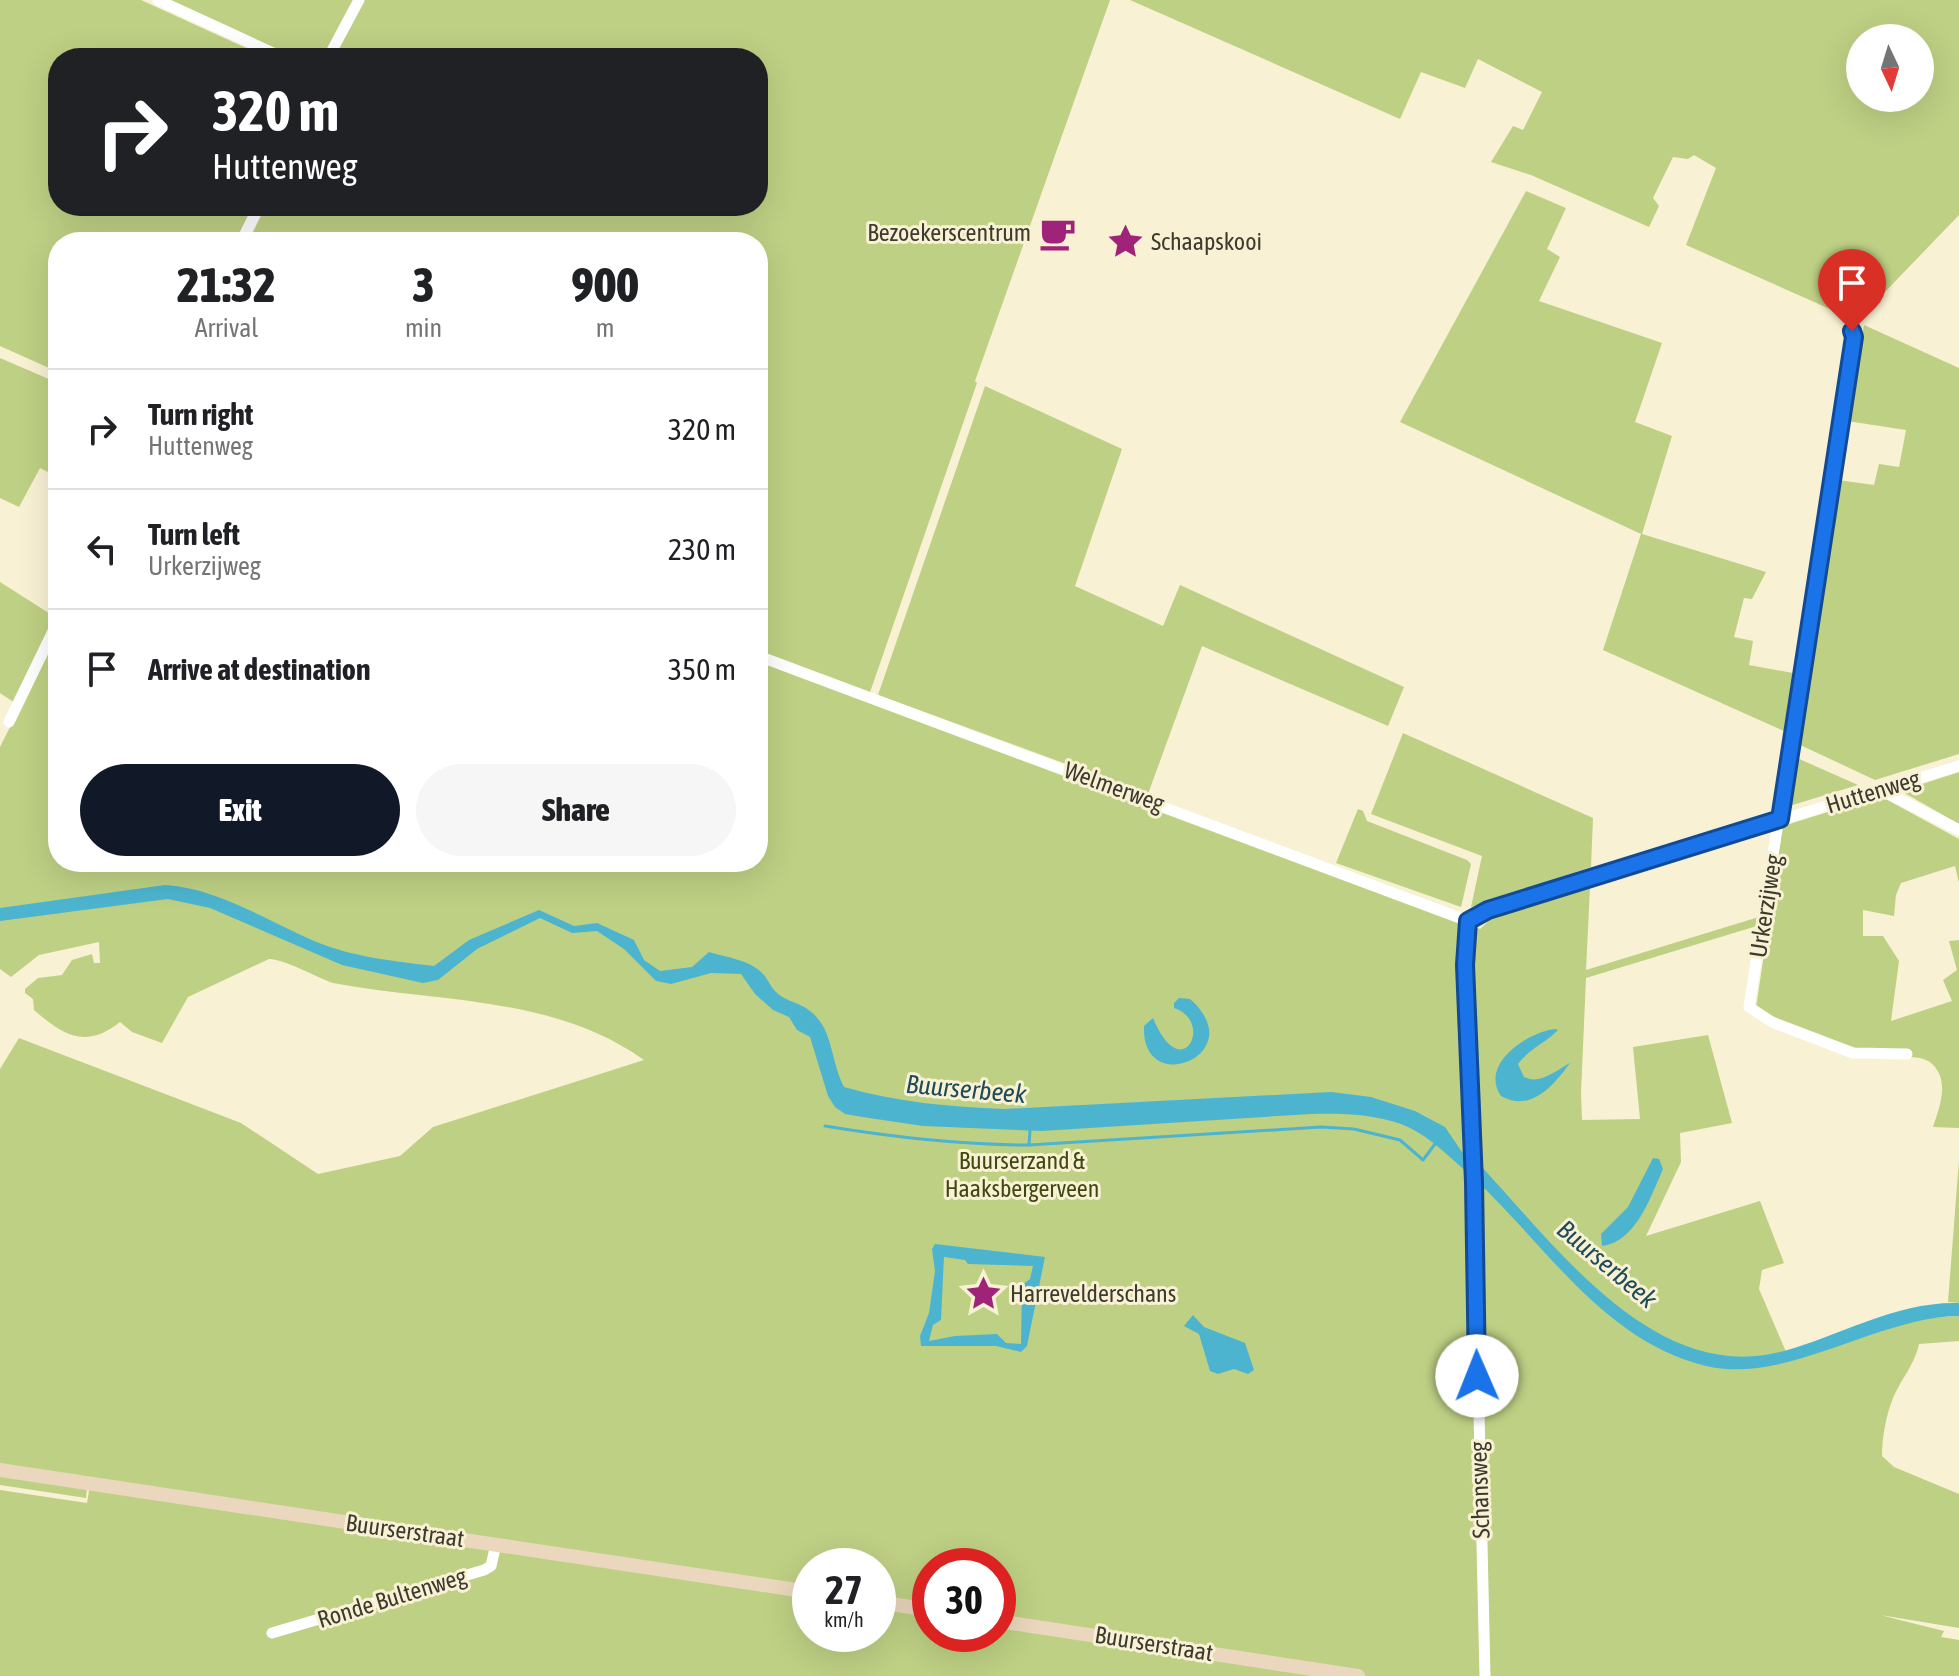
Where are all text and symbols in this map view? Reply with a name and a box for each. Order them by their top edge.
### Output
north arrow [1846,24,1934,112]
map controls [1846,24,1934,112]
text: 320 m [212,79,339,143]
icon: right [80,80,184,184]
text: Huttenweg [212,145,357,187]
cafe icon: Bezoekerscentrum [1038,214,1076,252]
place label: Bezoekerscentrum [867,219,1031,246]
place icon: Schaapskooi [1106,223,1144,261]
place label: Schaapskooi [1151,228,1262,255]
pin [1818,249,1886,331]
text: 21:32 [177,257,276,312]
text: 3 [412,257,435,312]
text: 900 [571,257,639,312]
icon: arrive [1830,261,1874,305]
text: Arrival [195,313,258,343]
text: min [405,313,442,343]
text: m [596,313,614,343]
text: Turn right [148,397,254,431]
icon: right [80,407,124,451]
text: 320 m [668,412,736,446]
text: Huttenweg [148,431,253,461]
text: Turn left [148,517,240,551]
icon: left [80,527,124,571]
text: 230 m [668,532,736,566]
text: Urkerzijweg [148,551,261,581]
icon: arrive [80,647,124,691]
text: Arrive at destination [148,652,370,686]
text: 350 m [668,652,736,686]
street label: Welmerweg [1060,756,1169,817]
button: Exit [80,764,400,856]
button: Share [416,764,736,856]
street label: Huttenweg [1823,764,1924,819]
street label: Urkerzijweg [1744,852,1787,960]
water label: Buurserbeek [905,1069,1028,1109]
park label: Buurserzand & Haaksbergerveen [945,1147,1099,1202]
water label: Buurserbeek [1551,1214,1663,1315]
place icon: Harrevelderschans [965,1275,1003,1313]
place label: Harrevelderschans [1010,1280,1176,1307]
position arrow [1435,1334,1519,1418]
street label: Schansweg [1464,1440,1495,1539]
street label: Buurserstraat [344,1509,466,1552]
speed limit sign: 30 [912,1548,1016,1652]
street label: Ronde Bultenweg [314,1562,470,1633]
text: 27 [825,1567,863,1612]
text: km/h [824,1608,864,1631]
street label: Buurserstraat [1093,1621,1215,1666]

